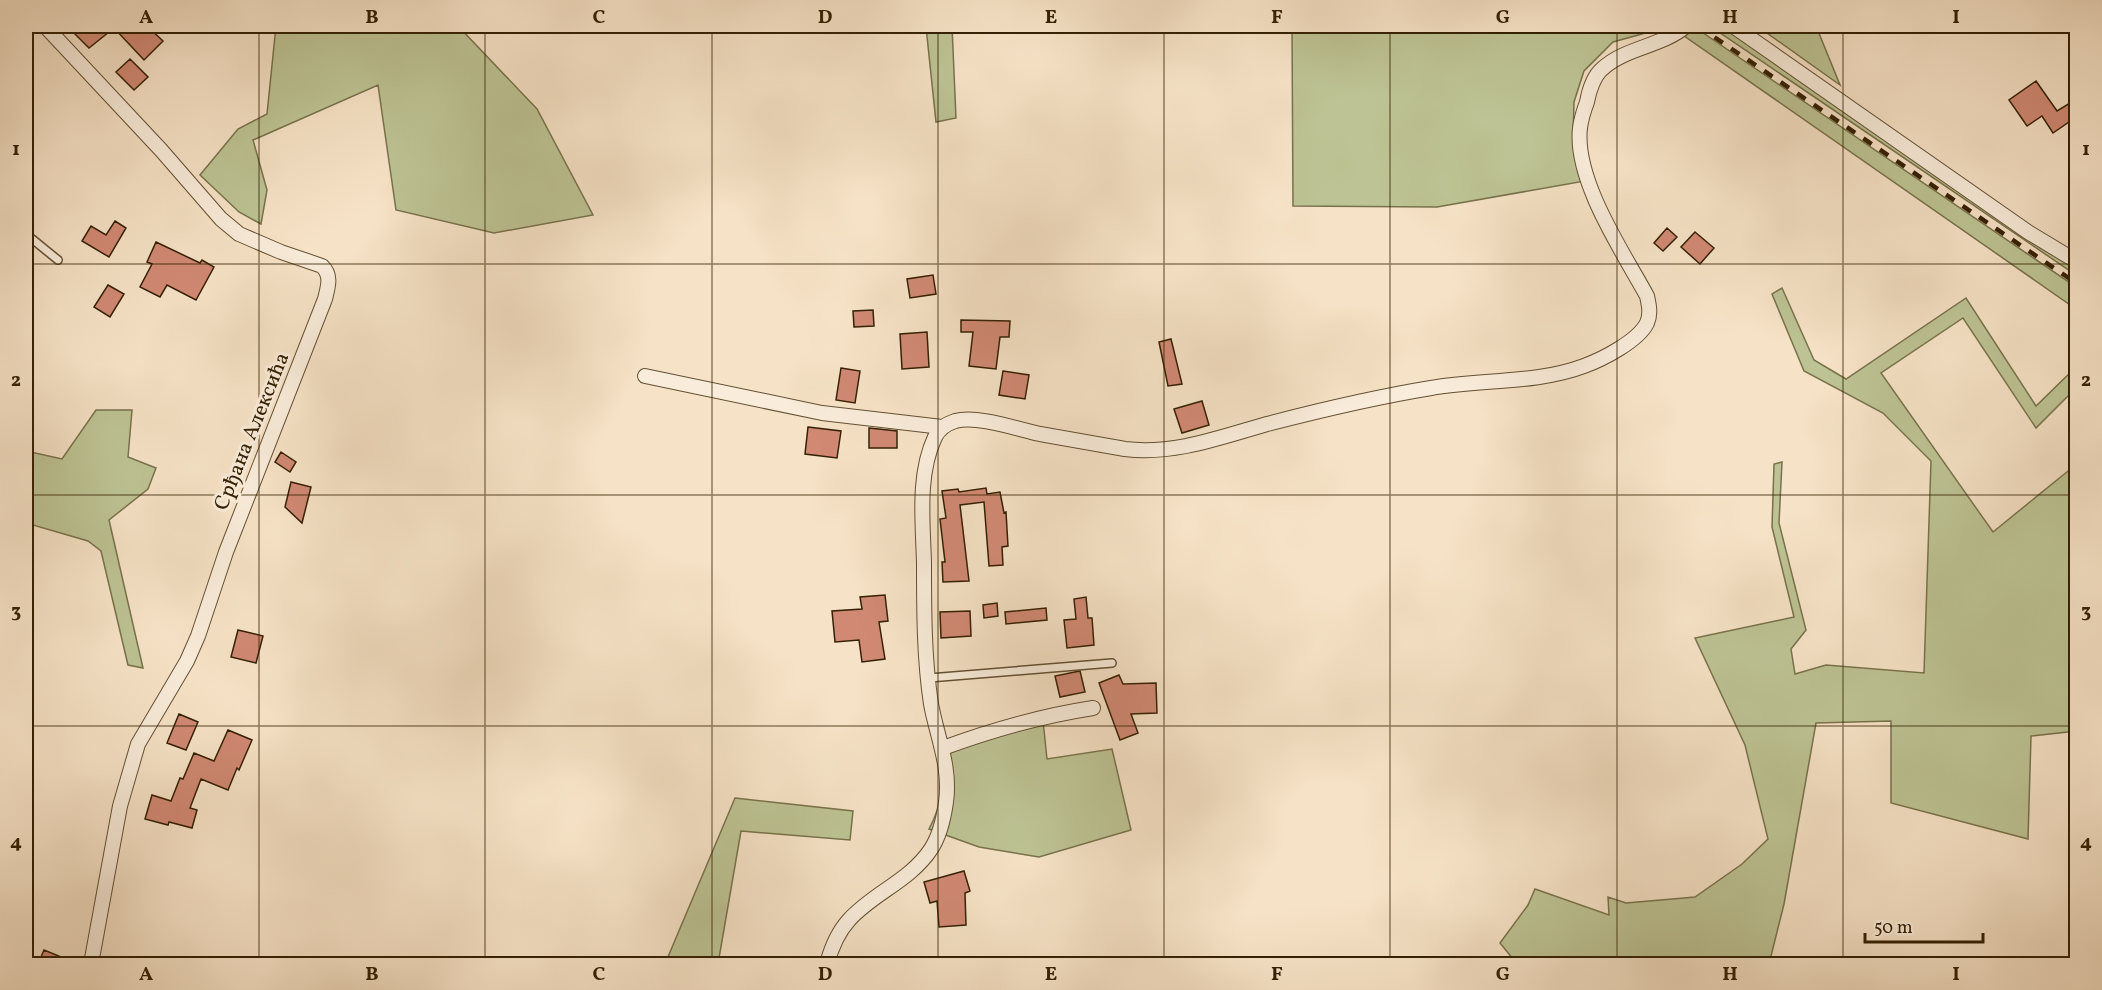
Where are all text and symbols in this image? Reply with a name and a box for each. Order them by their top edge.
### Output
text: A [139,4,153,32]
text: B [365,4,379,32]
text: C [593,4,606,32]
text: D [818,4,832,32]
text: E [1045,4,1057,32]
text: F [1271,4,1283,32]
text: G [1496,4,1510,32]
text: H [1722,4,1738,32]
text: I [1952,4,1960,32]
text: 1 [12,136,20,164]
text: 1 [2082,136,2090,164]
street label: Срђана Алексића [208,348,297,515]
text: 2 [11,367,21,395]
text: 2 [2081,367,2091,395]
text: 3 [11,598,21,626]
text: 3 [2081,598,2091,626]
text: 4 [10,829,22,857]
text: 4 [2080,829,2092,857]
scale bar [1865,906,1984,944]
text: 50 m [1874,916,1913,941]
text: A [139,961,153,989]
text: B [365,961,379,989]
text: C [593,961,606,989]
text: D [818,961,832,989]
text: E [1045,961,1057,989]
text: F [1271,961,1283,989]
text: G [1496,961,1510,989]
text: H [1722,961,1738,989]
text: I [1952,961,1960,989]

